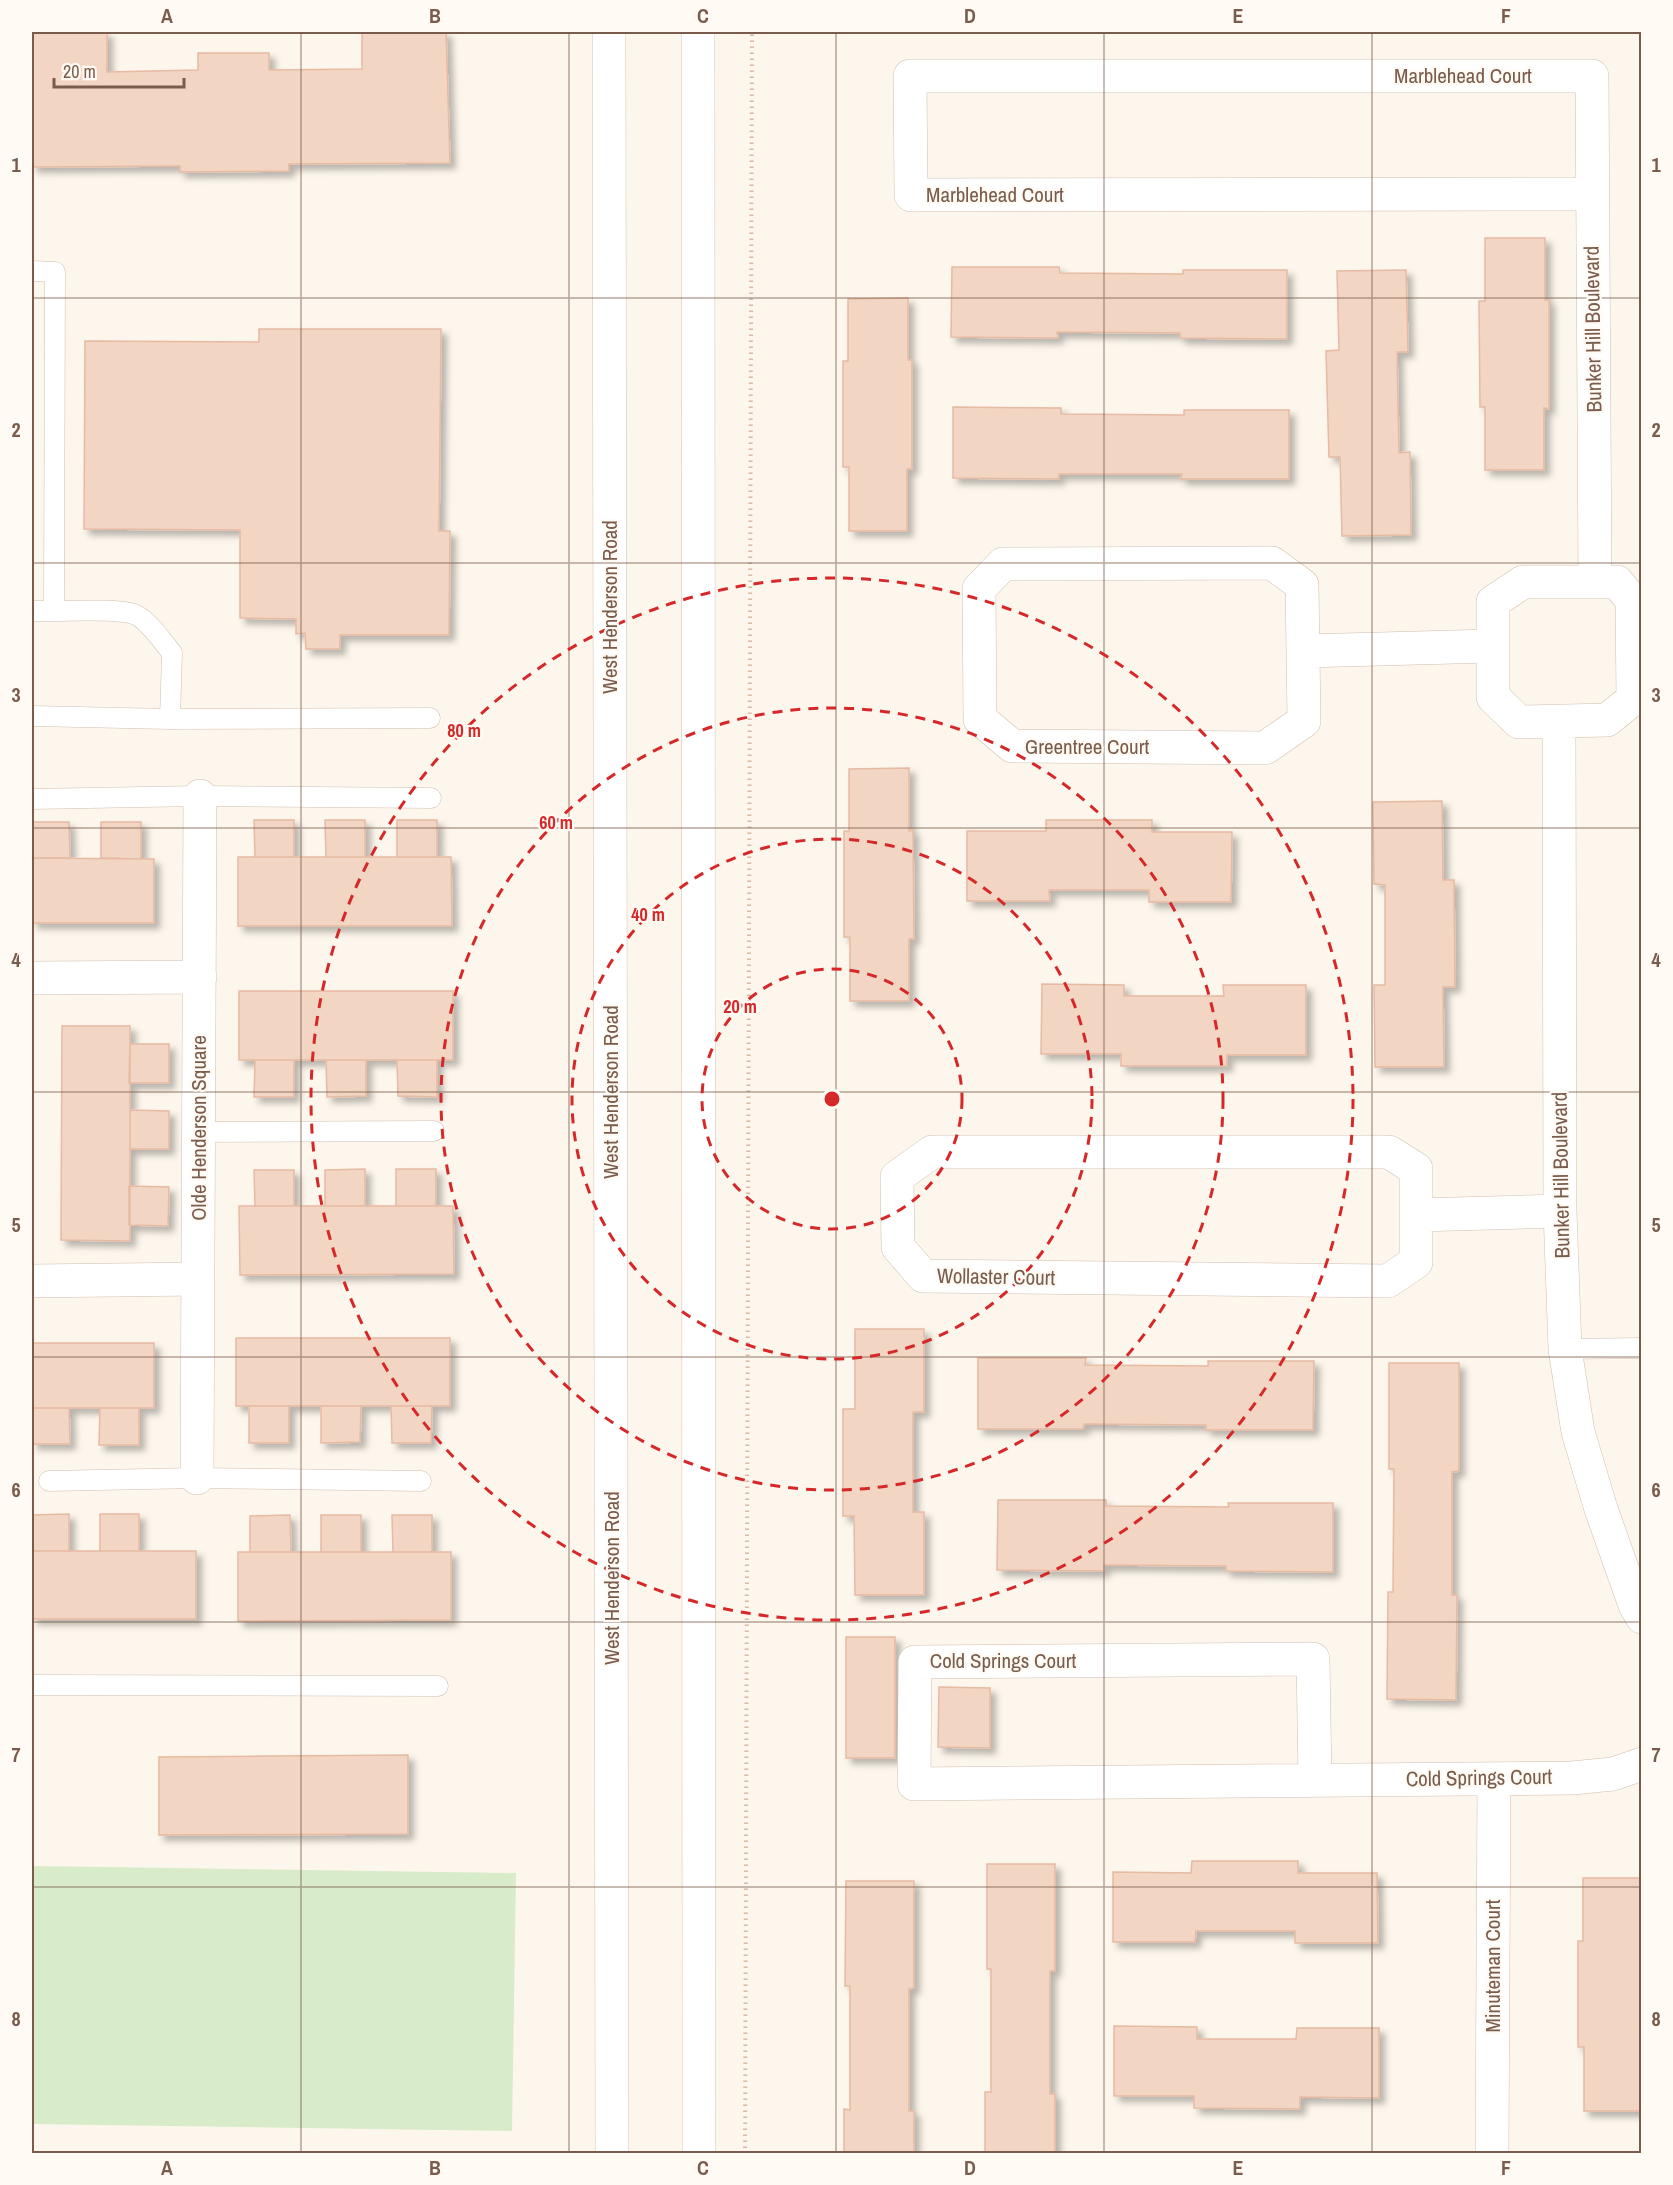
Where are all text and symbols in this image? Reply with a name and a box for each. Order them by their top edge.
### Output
text: A [161,2,173,29]
text: B [429,2,441,29]
text: C [697,2,709,29]
text: D [964,2,976,29]
text: E [1233,2,1244,29]
text: F [1501,2,1511,29]
scale bar [54,51,184,89]
text: 20 m [63,59,96,84]
street label: Marblehead Court [1394,61,1532,90]
text: 1 [11,151,21,178]
text: 1 [1651,151,1661,178]
street label: Marblehead Court [926,180,1064,209]
street label: Bunker Hill Boulevard [1577,246,1608,413]
text: 2 [11,416,21,443]
text: 2 [1651,416,1661,443]
street label: West Henderson Road [595,520,624,694]
text: 3 [11,681,21,708]
text: 3 [1651,681,1661,708]
text: 80 m [447,718,481,743]
street label: Greentree Court [1025,732,1149,761]
text: 60 m [539,810,573,835]
text: 40 m [631,902,665,927]
text: 4 [11,946,21,973]
text: 4 [1651,946,1661,973]
text: 20 m [723,994,757,1019]
street label: West Henderson Road [596,1005,625,1179]
street label: Olde Henderson Square [184,1035,213,1221]
centre of rings [822,1089,842,1109]
street label: Bunker Hill Boulevard [1545,1092,1576,1259]
text: 5 [11,1211,21,1238]
text: 5 [1651,1211,1661,1238]
street label: Wollaster Court [937,1261,1056,1292]
text: 6 [11,1476,21,1503]
text: 6 [1651,1476,1661,1503]
street label: West Henderson Road [597,1491,626,1665]
street label: Cold Springs Court [930,1646,1076,1675]
text: 7 [11,1741,21,1768]
text: 7 [1651,1741,1661,1768]
street label: Cold Springs Court [1406,1762,1553,1793]
street label: Minuteman Court [1478,1899,1507,2033]
text: 8 [11,2005,21,2032]
text: 8 [1651,2005,1661,2032]
text: A [161,2154,173,2181]
text: B [429,2154,441,2181]
text: C [697,2154,709,2181]
text: D [964,2154,976,2181]
text: E [1233,2154,1244,2181]
text: F [1501,2154,1511,2181]

